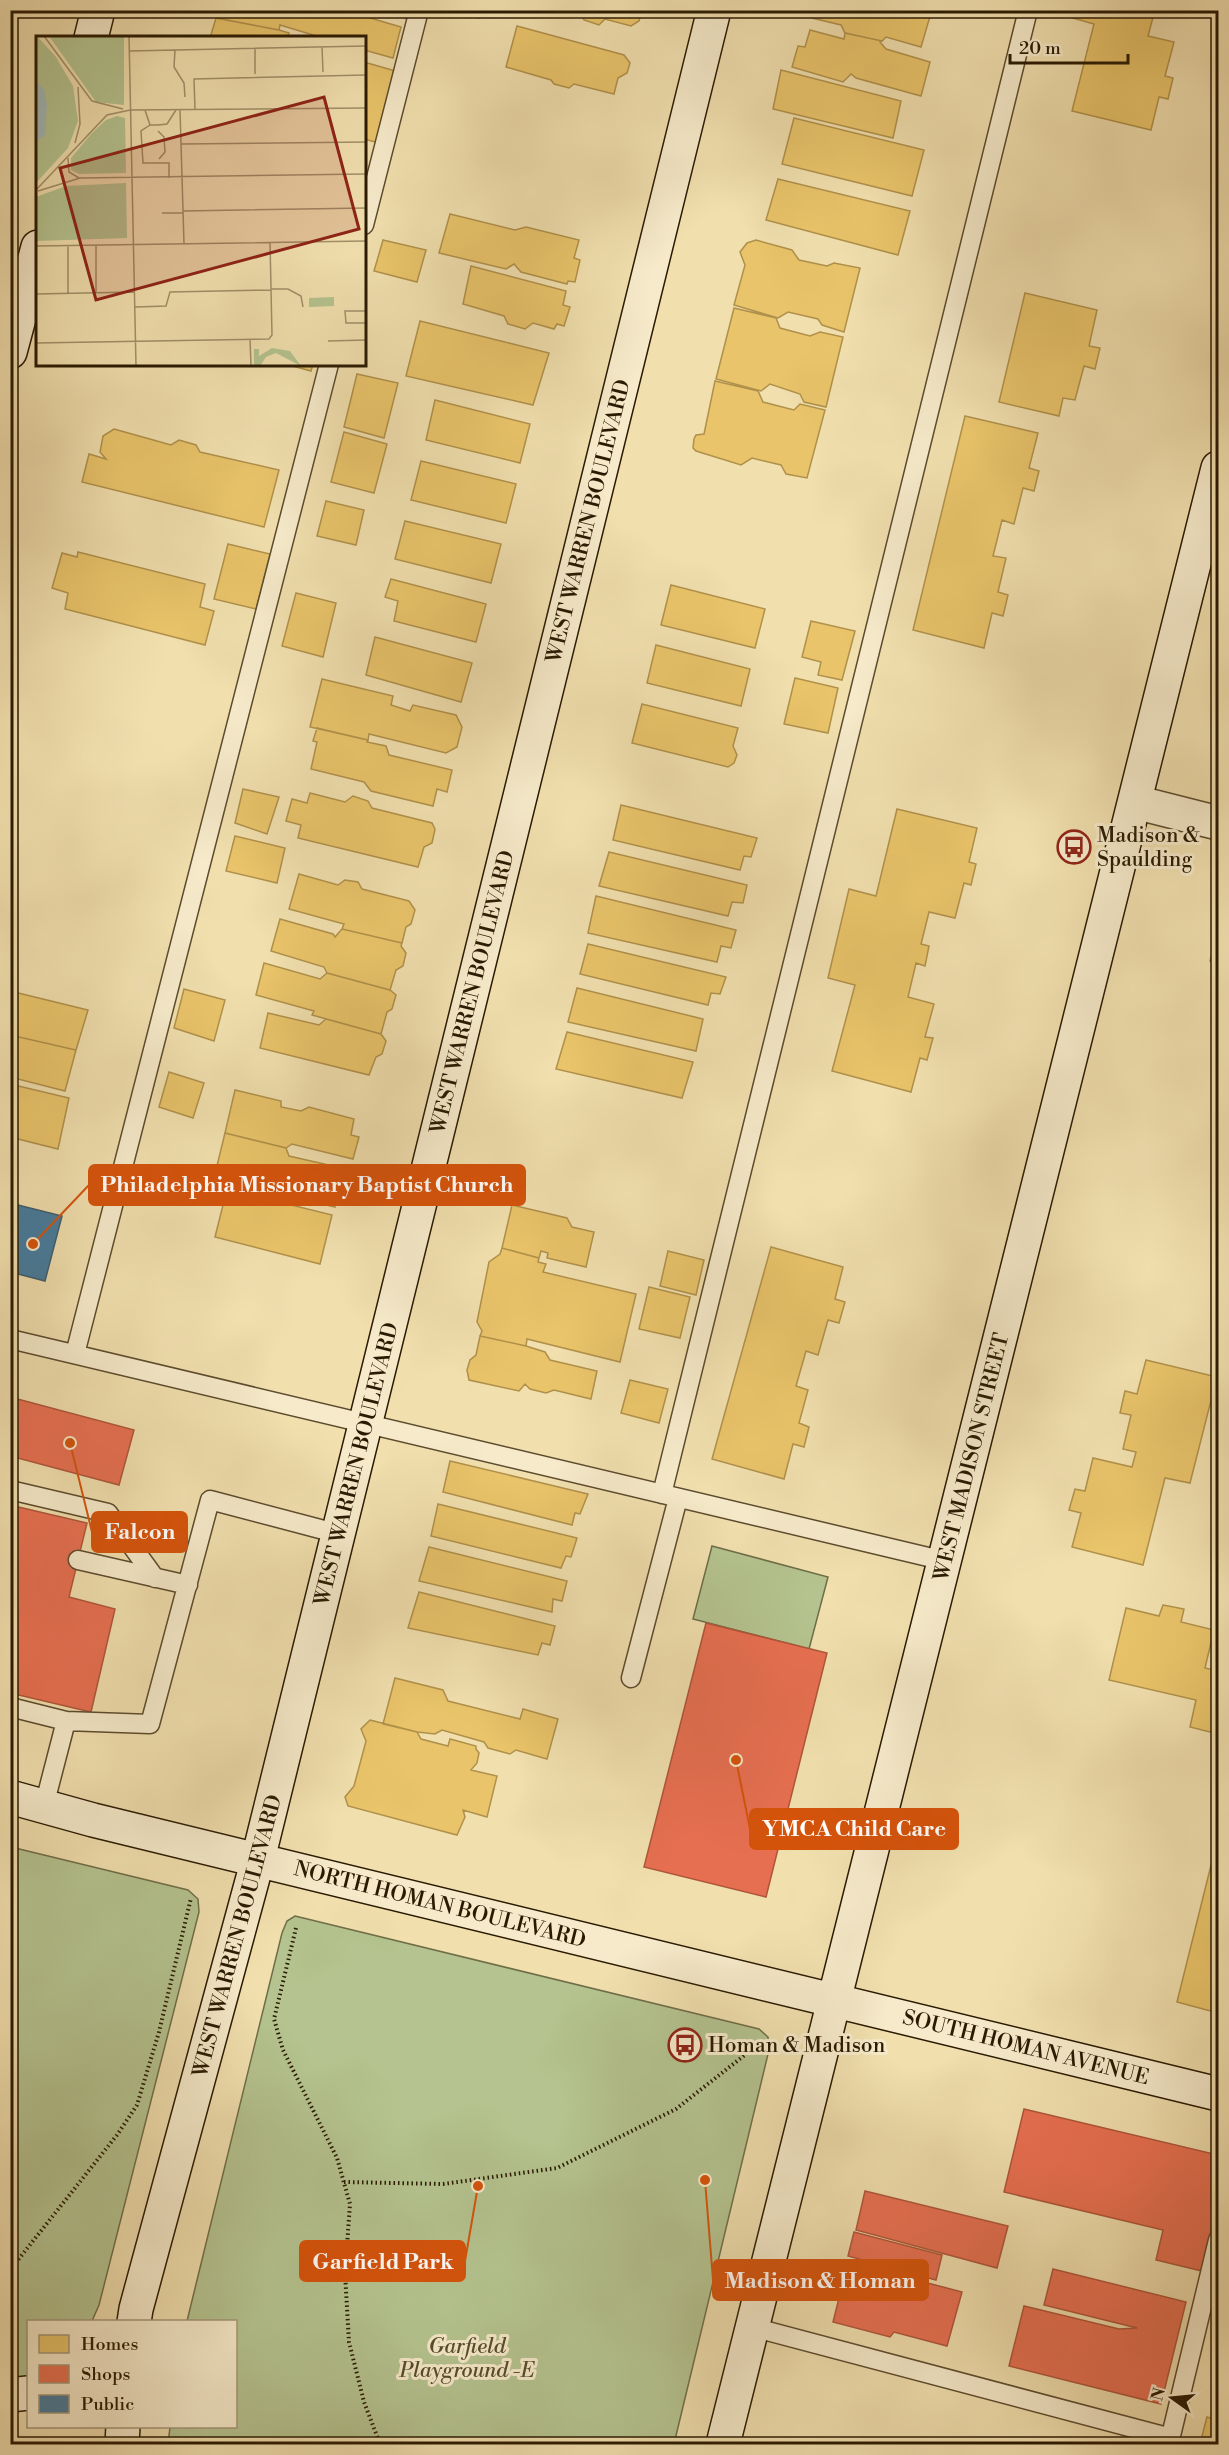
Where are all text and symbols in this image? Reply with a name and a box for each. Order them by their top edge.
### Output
scale bar [1010,27,1128,65]
inset map [36,36,366,366]
text: 20 m [1019,37,1061,60]
street label: WEST WARREN BOULEVARD [541,377,637,667]
place label: Madison & Spaulding [1097,823,1200,873]
bus stop icon: Madison & Spaulding [1056,829,1092,865]
street label: WEST WARREN BOULEVARD [425,848,521,1138]
callout: Philadelphia Missionary Baptist Church [89,1165,525,1205]
text: Philadelphia Missionary Baptist Church [101,1172,514,1199]
street label: WEST WARREN BOULEVARD [309,1320,405,1610]
street label: WEST MADISON STREET [928,1330,1015,1585]
callout: Falcon [92,1512,187,1552]
text: Falcon [105,1519,176,1546]
street label: WEST WARREN BOULEVARD [187,1792,288,2081]
callout: YMCA Child Care [750,1809,958,1849]
text: YMCA Child Care [762,1816,946,1843]
street label: NORTH HOMAN BOULEVARD [291,1856,588,1954]
street label: SOUTH HOMAN AVENUE [900,2005,1152,2091]
bus stop icon: Homan & Madison [667,2027,703,2063]
place label: Homan & Madison [708,2033,886,2059]
callout: Garfield Park [300,2241,465,2281]
text: Garfield Park [312,2249,454,2276]
callout: Madison & Homan [713,2260,928,2300]
text: Madison & Homan [724,2268,916,2295]
legend [27,2320,237,2428]
text: Homes [81,2333,138,2356]
park label: Garfield Playground -E [398,2334,536,2384]
text: Shops [81,2363,131,2386]
north arrow [1142,2368,1202,2428]
text: N [1147,2385,1170,2403]
text: Public [81,2393,134,2416]

